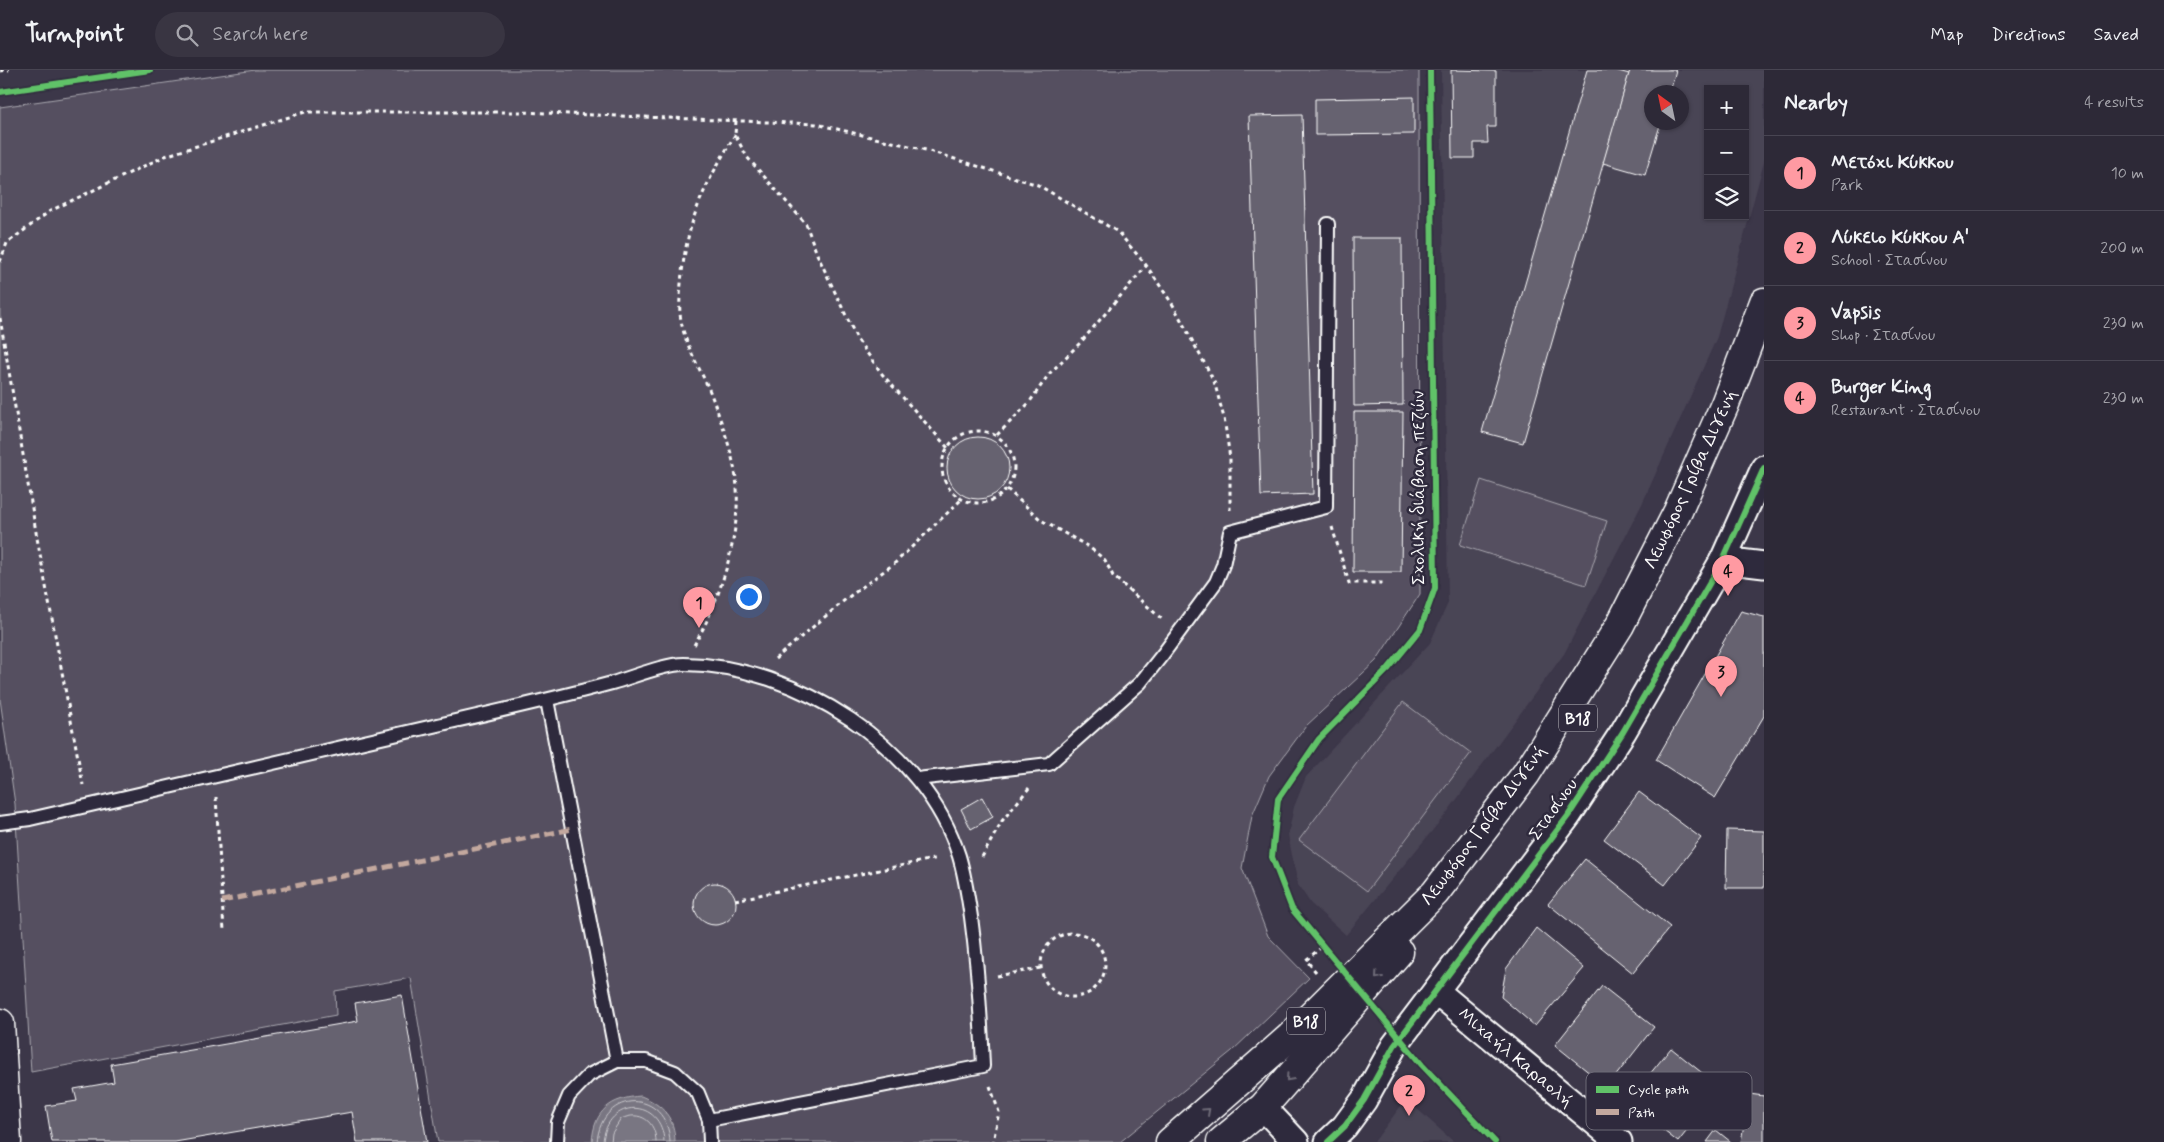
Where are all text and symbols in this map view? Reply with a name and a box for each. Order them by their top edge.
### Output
search box [155,12,505,57]
text: Turnpoint [25,19,125,50]
icon: search [173,21,201,49]
text: Search here [213,22,308,47]
text: Map [1931,23,1964,47]
text: Directions [1992,23,2066,47]
text: Saved [2094,23,2139,47]
north arrow [1644,85,1689,130]
map controls [1704,85,1749,220]
button: + [1704,85,1749,130]
text: Nearby [1784,89,1848,117]
text: 4 results [2084,92,2144,113]
button: − [1704,130,1749,175]
text: Μετόχι Κύκκου [1831,150,1954,175]
text: 1 [1796,163,1804,184]
text: 10 m [2111,163,2144,184]
button: layers [1704,175,1749,220]
text: Park [1831,175,1863,196]
text: Λύκειο Κύκκου Α' [1831,225,1969,250]
text: 2 [1796,238,1804,259]
text: 200 m [2100,238,2144,259]
text: School · Στασίνου [1831,250,1947,271]
text: Vapsis [1831,300,1881,325]
text: 3 [1796,313,1804,334]
text: 230 m [2103,313,2144,334]
text: Shop · Στασίνου [1831,325,1935,346]
text: Burger King [1831,375,1932,400]
street label: Λεωφόρος Γρίβα Διγενή [1639,386,1743,573]
text: 4 [1795,388,1805,409]
text: 230 m [2103,388,2144,409]
street label: Σχολική διάβαση πεζών [1407,391,1431,585]
text: Restaurant · Στασίνου [1831,400,1980,421]
pin: 4 [1712,555,1744,596]
your location [736,584,762,610]
pin: 1 [683,587,715,628]
pin: 3 [1705,656,1737,697]
road number: B18 [1559,704,1597,731]
street label: Λεωφόρος Γρίβα Διγενή [1415,740,1552,911]
street label: Στασίνου [1524,774,1584,845]
one-way arrow [1375,970,1384,979]
street label: Μιχαήλ Καραολή [1452,1002,1578,1113]
road number: B18 [1287,1008,1325,1034]
one-way arrow [1286,1072,1295,1081]
legend [1586,1072,1752,1130]
pin: 2 [1393,1075,1425,1116]
text: Cycle path [1628,1081,1689,1099]
text: Path [1628,1104,1655,1122]
one-way arrow [1201,1108,1210,1116]

